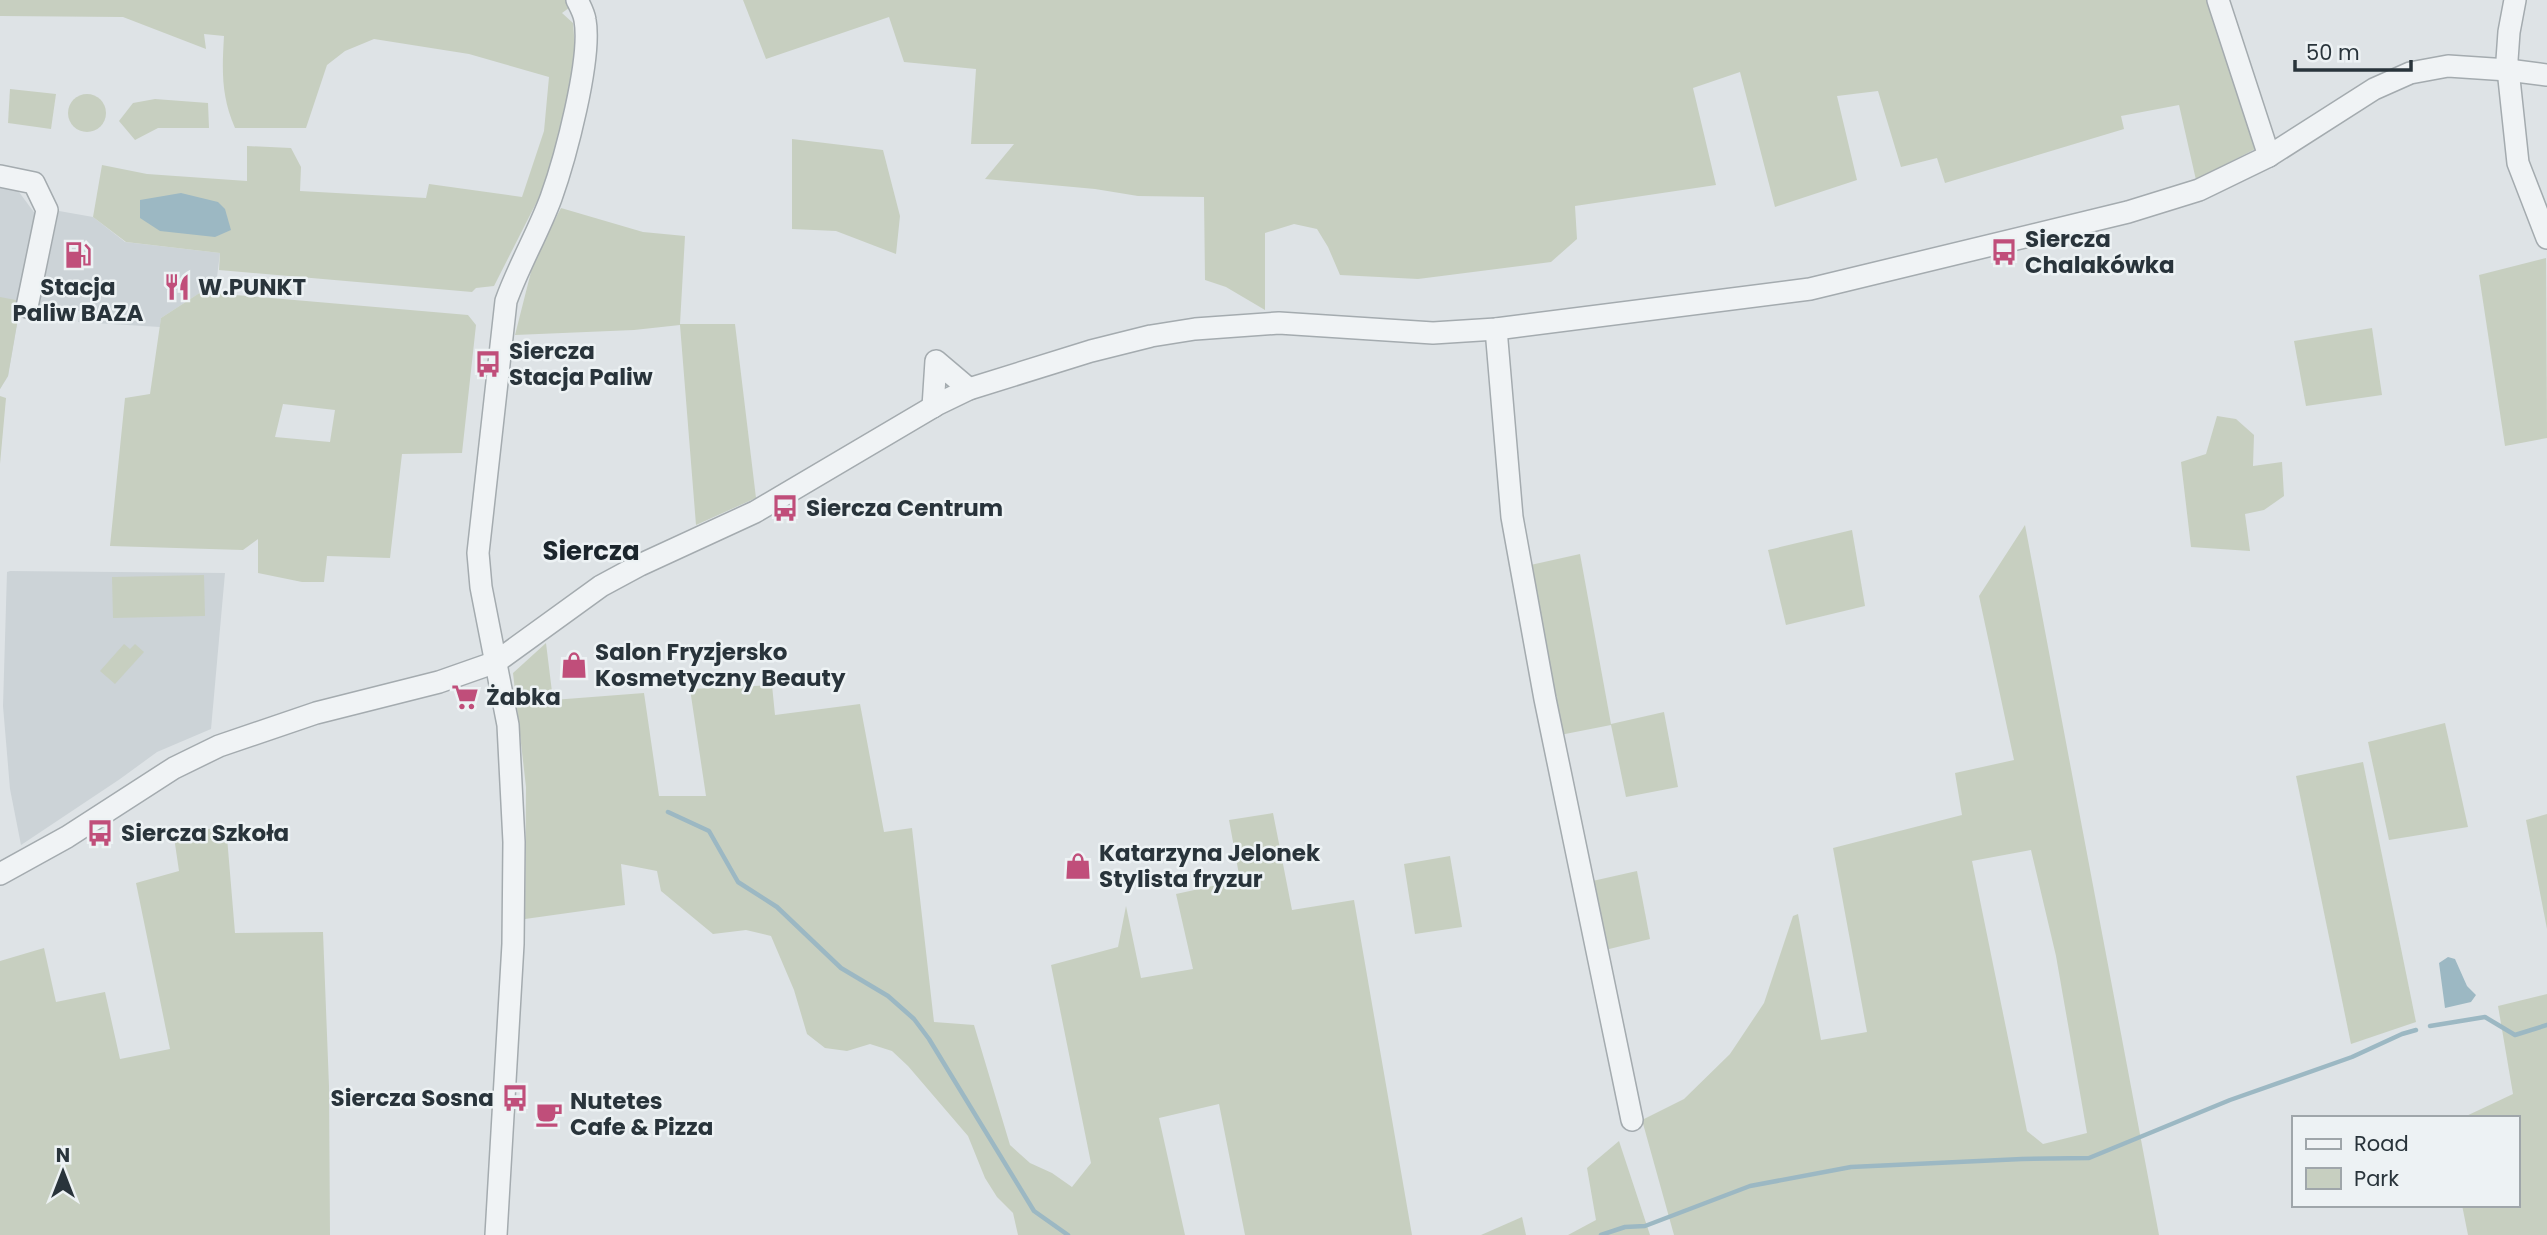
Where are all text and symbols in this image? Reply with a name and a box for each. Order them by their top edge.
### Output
scale bar [2295,28,2410,72]
text: 50 m [2306,38,2360,67]
place label: Siercza Chalakówka [2025,223,2175,281]
bus stop icon: Siercza Chalakówka [1989,237,2019,267]
fuel station icon: Stacja Paliw BAZA [63,240,93,270]
place label: Stacja Paliw BAZA [12,271,144,329]
place label: W.PUNKT [198,271,307,303]
restaurant icon: W.PUNKT [162,272,192,302]
place label: Siercza Stacja Paliw [509,335,653,393]
bus stop icon: Siercza Stacja Paliw [473,349,503,379]
place label: Siercza Centrum [806,492,1003,524]
bus stop icon: Siercza Centrum [770,493,800,523]
district label: Siercza [542,533,640,569]
place label: Salon Fryzjersko Kosmetyczny Beauty [595,636,846,694]
shop icon: Salon Fryzjersko Kosmetyczny Beauty [559,650,589,680]
place label: Żabka [486,681,561,713]
supermarket icon: Żabka [450,682,480,712]
place label: Siercza Szkoła [121,817,289,849]
bus stop icon: Siercza Szkoła [85,818,115,848]
place label: Katarzyna Jelonek Stylista fryzur [1099,837,1321,895]
shop icon: Katarzyna Jelonek Stylista fryzur [1063,851,1093,881]
place label: Siercza Sosna [330,1082,494,1114]
bus stop icon: Siercza Sosna [500,1083,530,1113]
place label: Nutetes Cafe & Pizza [570,1085,713,1143]
cafe icon: Nutetes Cafe & Pizza [534,1099,564,1129]
legend [2292,1116,2519,1207]
text: Road [2354,1129,2409,1158]
north arrow [28,1137,98,1207]
text: N [56,1142,70,1169]
text: Park [2354,1164,2399,1193]

